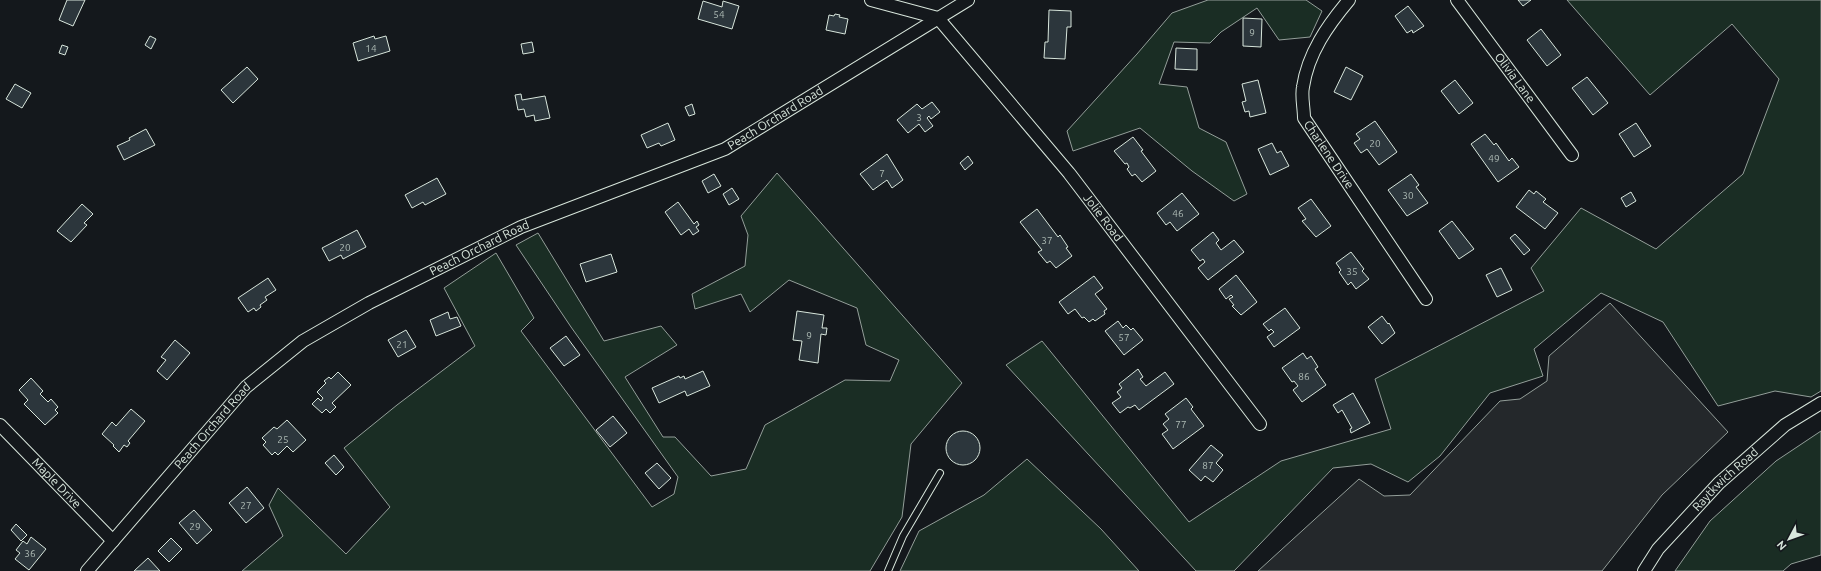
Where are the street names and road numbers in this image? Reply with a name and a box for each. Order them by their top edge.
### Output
street label: Olivia Lane [1492,50,1538,105]
street label: Peach Orchard Road [725,84,825,152]
street label: Charlene Drive [1302,118,1357,191]
street label: Jolie Road [1081,191,1125,244]
street label: Peach Orchard Road [427,218,531,278]
street label: Peach Orchard Road [171,379,253,471]
street label: Raytkwich Road [1690,445,1760,513]
street label: Maple Drive [30,455,84,510]

